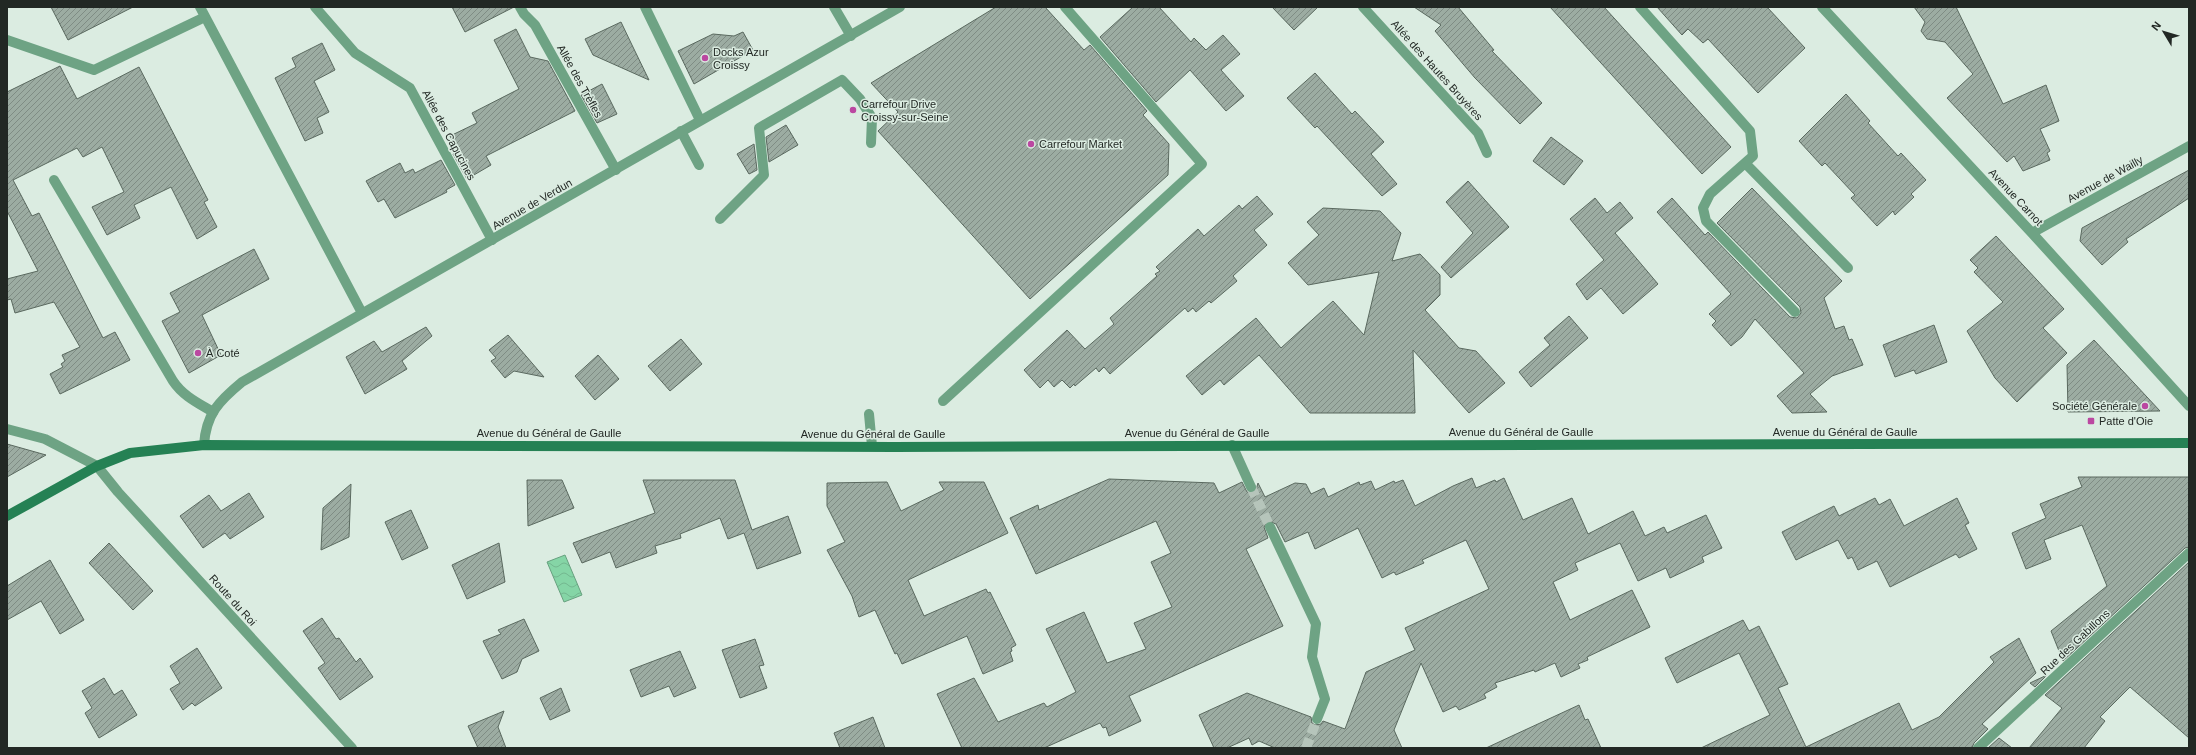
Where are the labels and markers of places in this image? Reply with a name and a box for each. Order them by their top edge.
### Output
place label: Docks Azur Croissy [713,46,769,71]
marker: Docks Azur Croissy [700,53,710,63]
place label: Carrefour Drive Croissy-sur-Seine [861,98,948,123]
marker: Carrefour Drive Croissy-sur-Seine [848,105,858,115]
place label: Carrefour Market [1039,138,1122,150]
marker: Carrefour Market [1026,139,1036,149]
place label: À Coté [206,347,240,359]
marker: À Coté [193,348,203,358]
place label: Société Générale [2052,400,2137,412]
marker: Société Générale [2140,401,2150,411]
place label: Patte d'Oie [2099,415,2153,427]
marker: Patte d'Oie [2086,416,2096,426]

